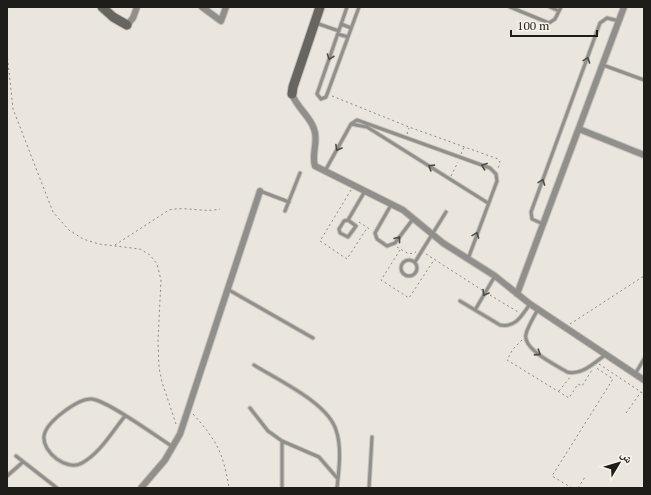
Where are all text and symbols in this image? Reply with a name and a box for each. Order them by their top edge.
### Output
scale bar [511,12,597,38]
text: 100 m [517,18,550,33]
one-way arrow [326,53,335,60]
one-way arrow [582,57,590,64]
one-way arrow [335,143,342,151]
one-way arrow [481,163,488,171]
one-way arrow [428,165,435,172]
one-way arrow [537,179,545,186]
one-way arrow [472,231,480,238]
one-way arrow [393,236,400,243]
one-way arrow [482,289,490,296]
one-way arrow [534,349,541,356]
north arrow [599,443,639,483]
text: ش [617,448,636,467]

